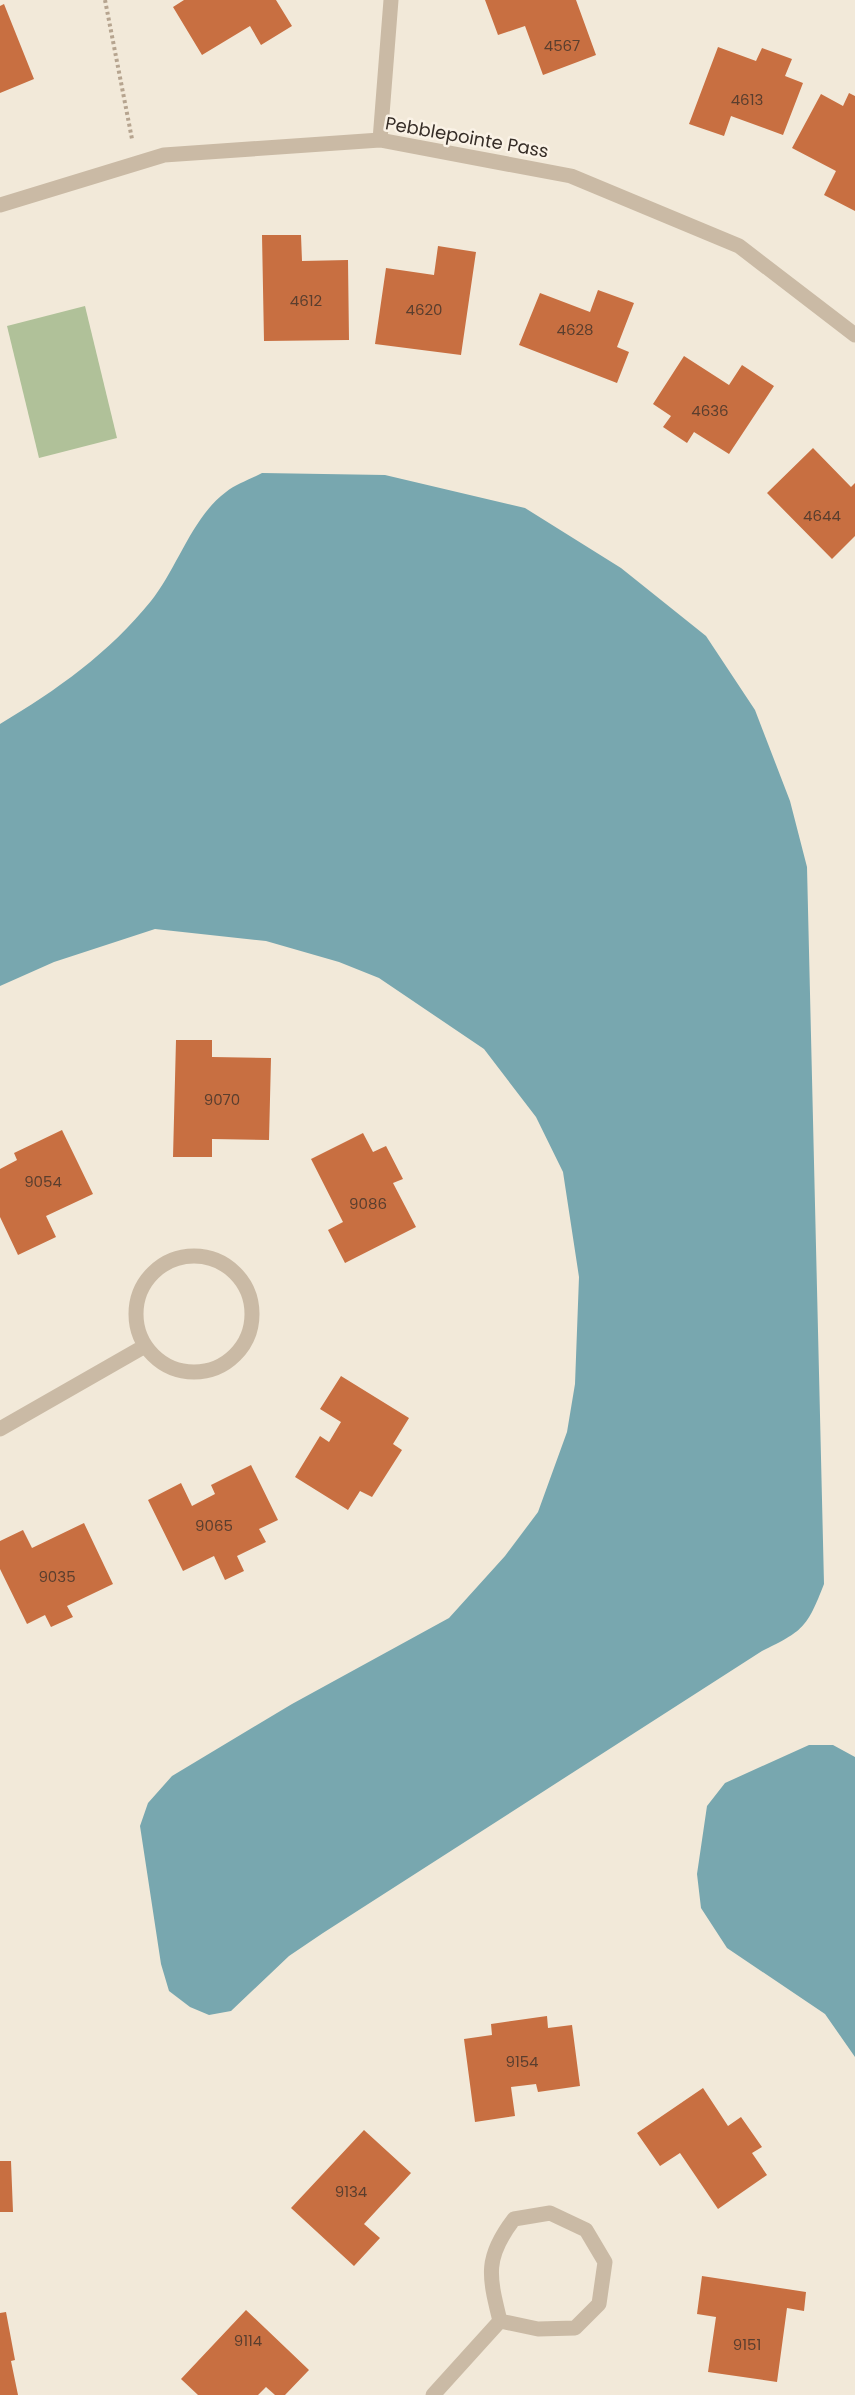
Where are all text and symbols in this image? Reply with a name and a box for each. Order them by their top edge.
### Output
house number: 4567 [544,35,580,56]
house number: 4613 [731,89,763,110]
street label: Pebblepointe Pass [384,110,550,164]
house number: 4612 [290,290,322,311]
house number: 4620 [405,299,443,320]
house number: 4628 [556,319,594,340]
house number: 4636 [691,400,729,421]
house number: 4644 [803,505,841,526]
house number: 9070 [204,1089,240,1110]
house number: 9054 [24,1171,62,1192]
house number: 9086 [349,1193,387,1214]
house number: 9065 [195,1515,233,1536]
house number: 9035 [38,1566,76,1587]
house number: 9154 [505,2051,539,2072]
house number: 9134 [335,2181,367,2202]
house number: 9114 [234,2330,262,2351]
house number: 9151 [733,2334,761,2355]

